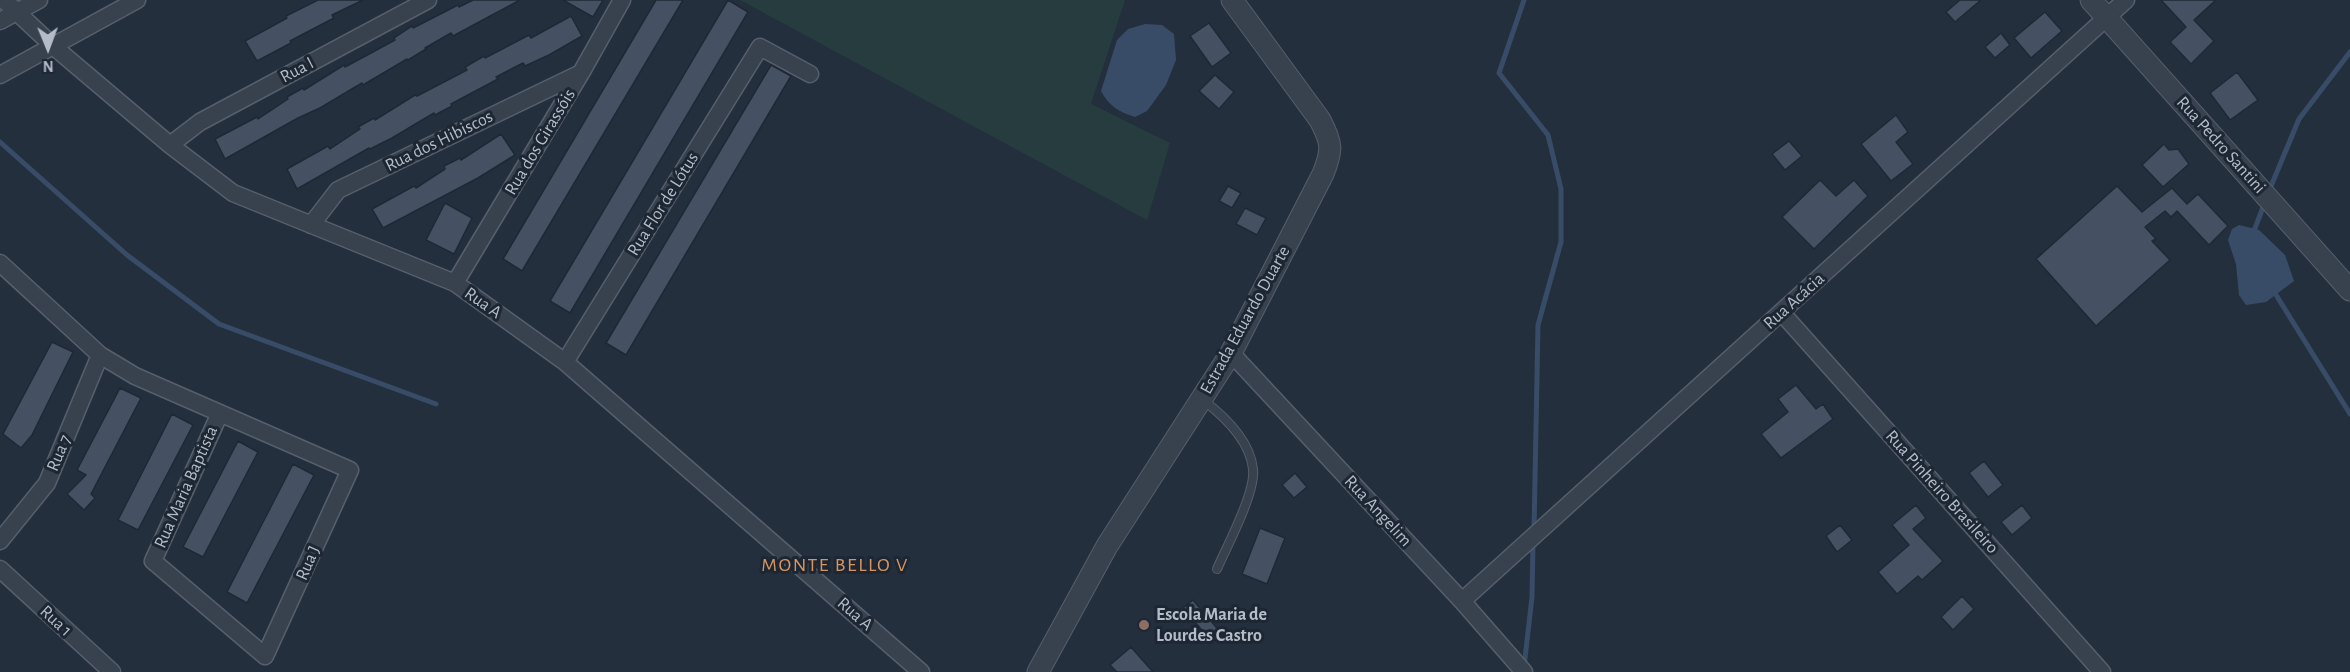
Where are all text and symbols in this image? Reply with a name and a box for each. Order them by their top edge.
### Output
north arrow [18,18,78,78]
street label: Rua I [277,52,317,88]
text: N [43,58,54,74]
street label: Rua dos Girassóis [500,85,580,199]
street label: Rua Pedro Santini [2172,92,2270,198]
street label: Rua dos Hibiscos [382,106,496,176]
street label: Rua Flor de Lótus [623,148,703,260]
street label: Estrada Eduardo Duarte [1195,242,1295,398]
street label: Rua Acácia [1759,268,1829,334]
street label: Rua A [460,283,506,323]
street label: Rua Maria Baptista [149,422,223,552]
street label: Rua Pinheiro Brasileiro [1881,426,2003,558]
street label: Rua 7 [42,431,76,475]
street label: Rua Angelim [1339,471,1417,551]
street label: Rua J [291,542,325,584]
district label: MONTE BELLO V [761,553,909,577]
street label: Rua A [833,593,877,635]
street label: Rua 1 [35,601,77,641]
place label: Escola Maria de Lourdes Castro [1156,604,1267,646]
marker: Escola Maria de Lourdes Castro [1137,618,1151,632]

